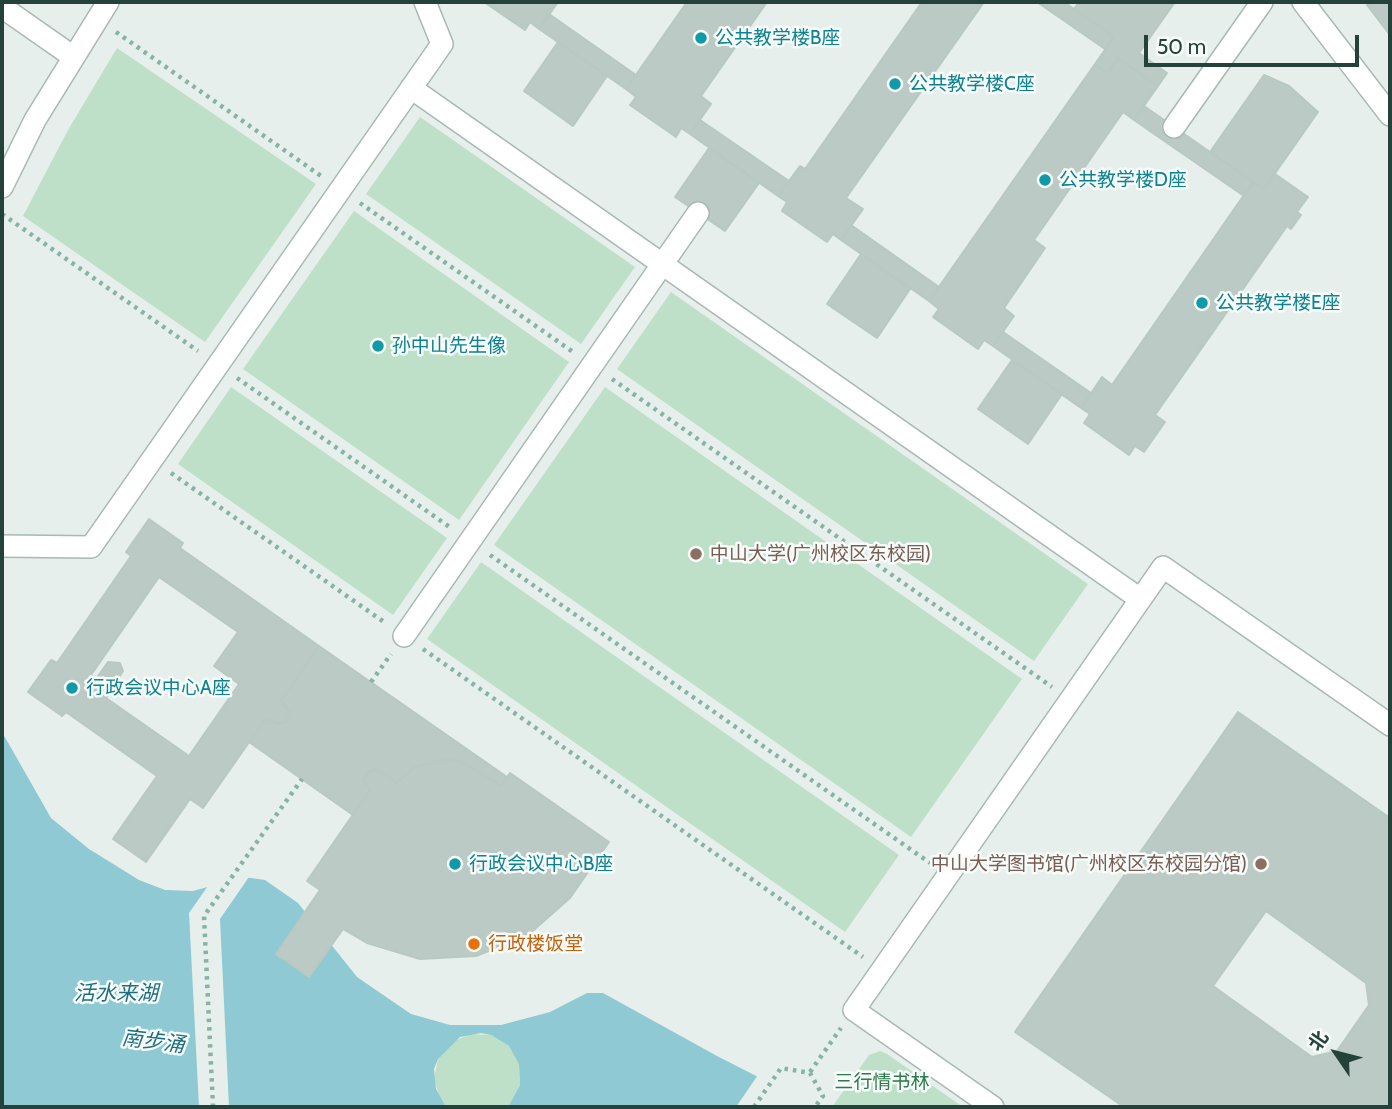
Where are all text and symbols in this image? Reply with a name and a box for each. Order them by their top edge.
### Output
scale bar [1147,21,1362,65]
place label: 公共教学楼B座 [715,27,840,49]
marker: 公共教学楼B座 [693,30,709,46]
text: 50 m [1157,34,1206,59]
place label: 公共教学楼C座 [909,73,1035,95]
marker: 公共教学楼C座 [887,76,903,92]
place label: 公共教学楼D座 [1059,169,1187,191]
marker: 公共教学楼D座 [1037,172,1053,188]
place label: 公共教学楼E座 [1216,292,1341,314]
marker: 公共教学楼E座 [1194,295,1210,311]
place label: 孙中山先生像 [392,335,506,357]
marker: 孙中山先生像 [370,338,386,354]
place label: 中山大学(广州校区东校园) [710,543,931,565]
marker: 中山大学(广州校区东校园) [688,546,704,562]
place label: 行政会议中心A座 [86,677,231,699]
marker: 行政会议中心A座 [64,680,80,696]
place label: 行政会议中心B座 [469,853,613,875]
place label: 中山大学图书馆(广州校区东校园分馆) [931,853,1247,875]
marker: 行政会议中心B座 [447,856,463,872]
marker: 中山大学图书馆(广州校区东校园分馆) [1253,856,1269,872]
place label: 行政楼饭堂 [488,933,583,955]
marker: 行政楼饭堂 [466,936,482,952]
water label: 活水来湖 [74,981,158,1007]
north arrow [1301,1018,1371,1088]
water label: 南步涌 [120,1026,186,1058]
text: 北 [1304,1026,1333,1055]
park label: 三行情书林 [835,1071,929,1093]

